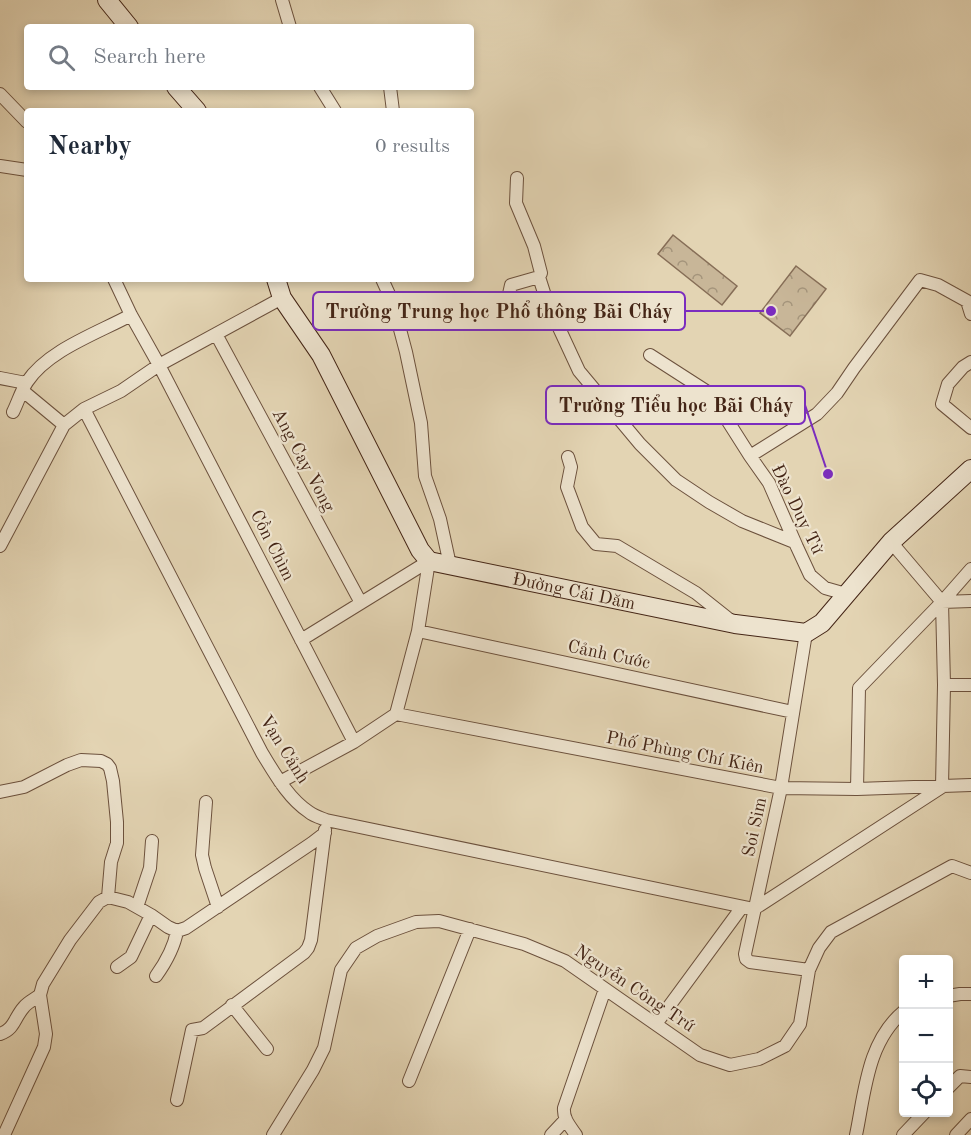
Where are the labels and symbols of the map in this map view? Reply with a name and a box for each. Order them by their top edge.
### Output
callout: Trường Trung học Phổ thông Bãi Cháy [313,292,685,330]
text: Trường Trung học Phổ thông Bãi Cháy [325,300,673,323]
callout: Trường Tiểu học Bãi Cháy [546,386,805,424]
text: Trường Tiểu học Bãi Cháy [559,394,793,417]
street label: Ang Cay Vong [268,406,338,515]
street label: Đào Duy Từ [768,462,827,557]
street label: Cồn Chìm [247,506,300,584]
street label: Đường Cái Dăm [511,570,637,613]
street label: Cảnh Cước [566,637,652,673]
street label: Vạn Cảnh [256,712,312,787]
street label: Phố Phùng Chí Kiên [604,728,766,777]
street label: Soi Sim [740,796,770,859]
street label: Nguyễn Công Trứ [571,940,699,1036]

